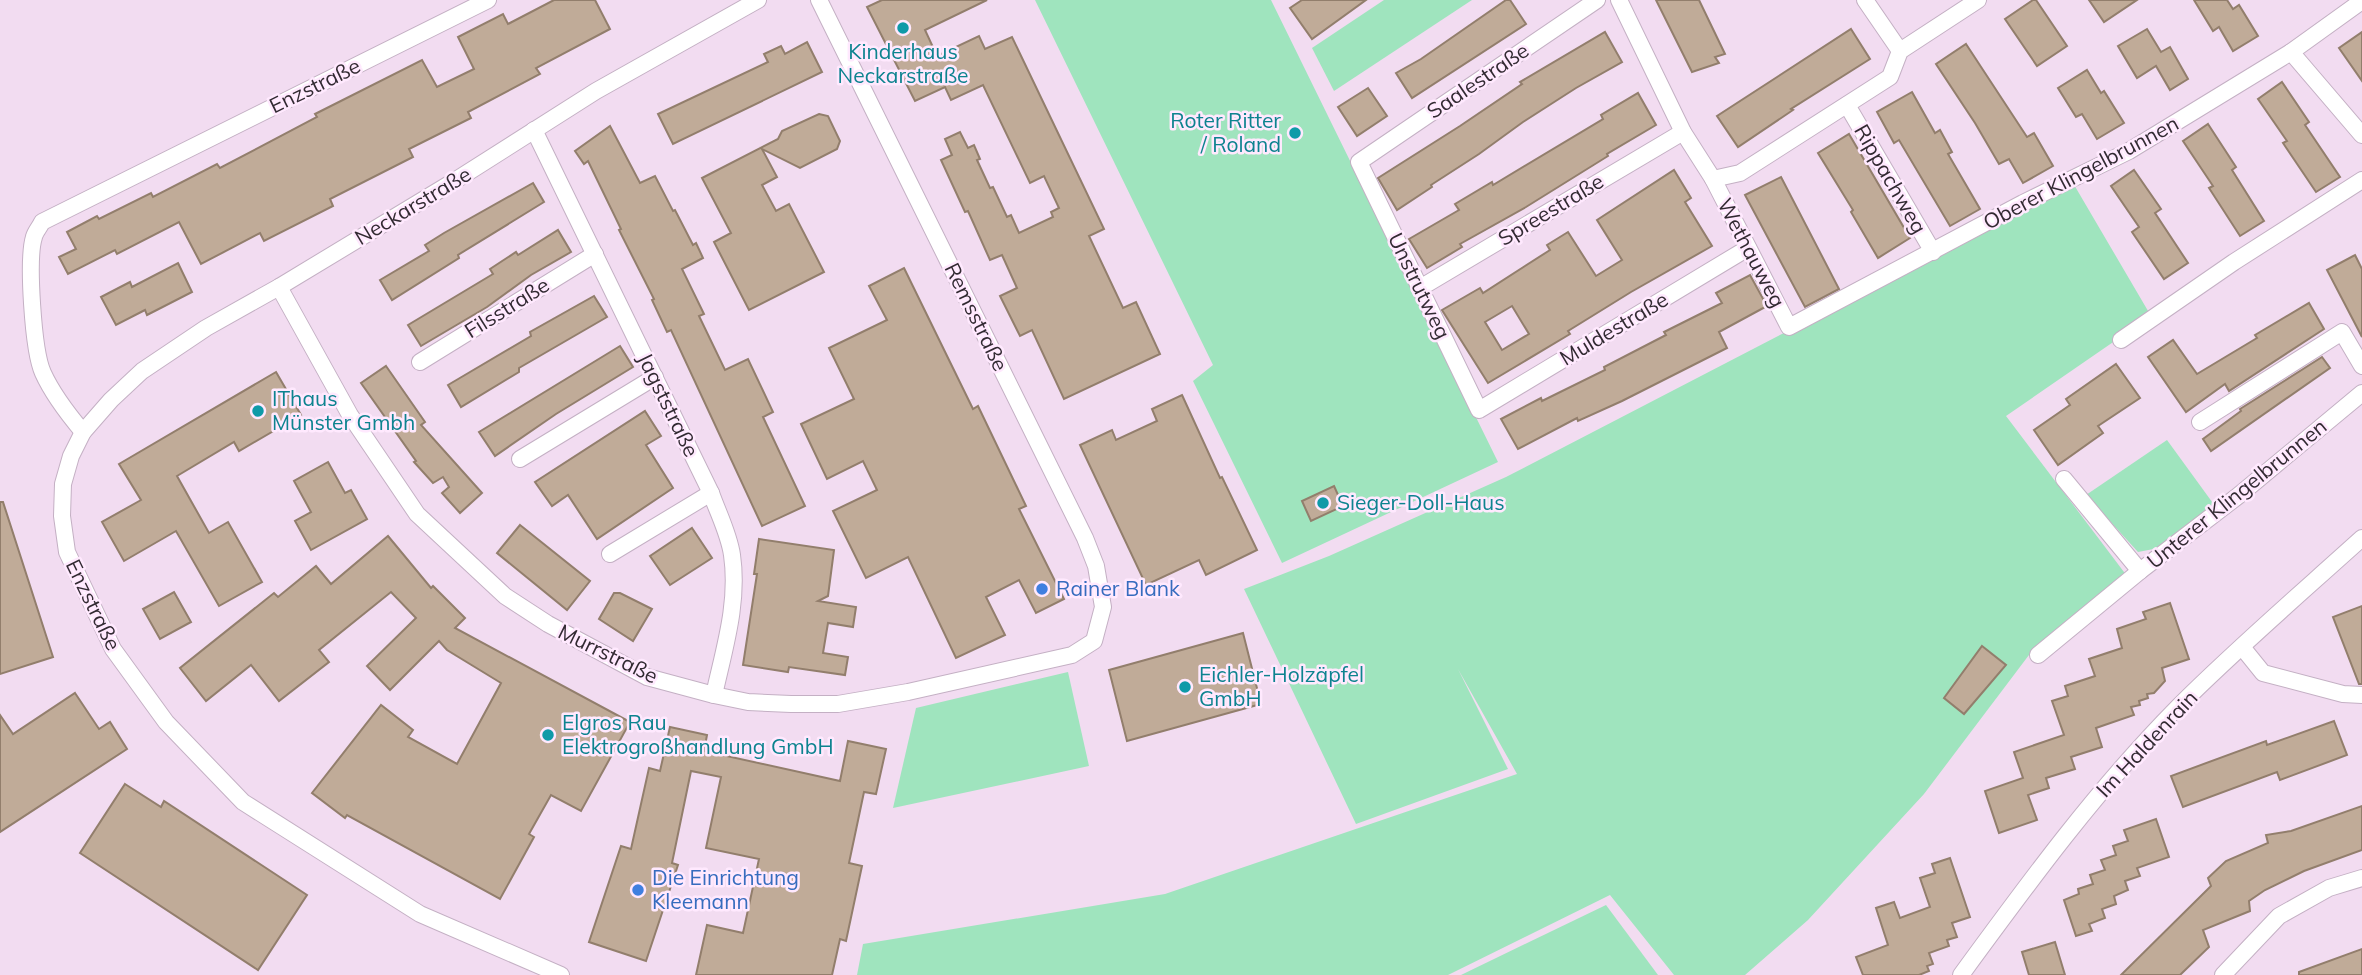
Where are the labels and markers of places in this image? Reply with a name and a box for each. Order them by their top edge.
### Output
marker: Kinderhaus Neckarstraße [895,20,911,36]
place label: Kinderhaus Neckarstraße [838,38,968,88]
place label: Roter Ritter / Roland [1170,107,1281,157]
marker: Roter Ritter / Roland [1287,125,1303,141]
place label: IThaus Münster Gmbh [272,385,415,435]
marker: IThaus Münster Gmbh [250,403,266,419]
place label: Sieger-Doll-Haus [1337,489,1505,515]
marker: Sieger-Doll-Haus [1315,495,1331,511]
place label: Rainer Blank [1056,575,1180,601]
marker: Rainer Blank [1034,581,1050,597]
place label: Eichler-Holzäpfel GmbH [1199,661,1364,711]
marker: Eichler-Holzäpfel GmbH [1177,679,1193,695]
place label: Elgros Rau Elektrogroßhandlung GmbH [562,709,833,759]
marker: Elgros Rau Elektrogroßhandlung GmbH [540,727,556,743]
place label: Die Einrichtung Kleemann [652,864,799,914]
marker: Die Einrichtung Kleemann [630,882,646,898]

